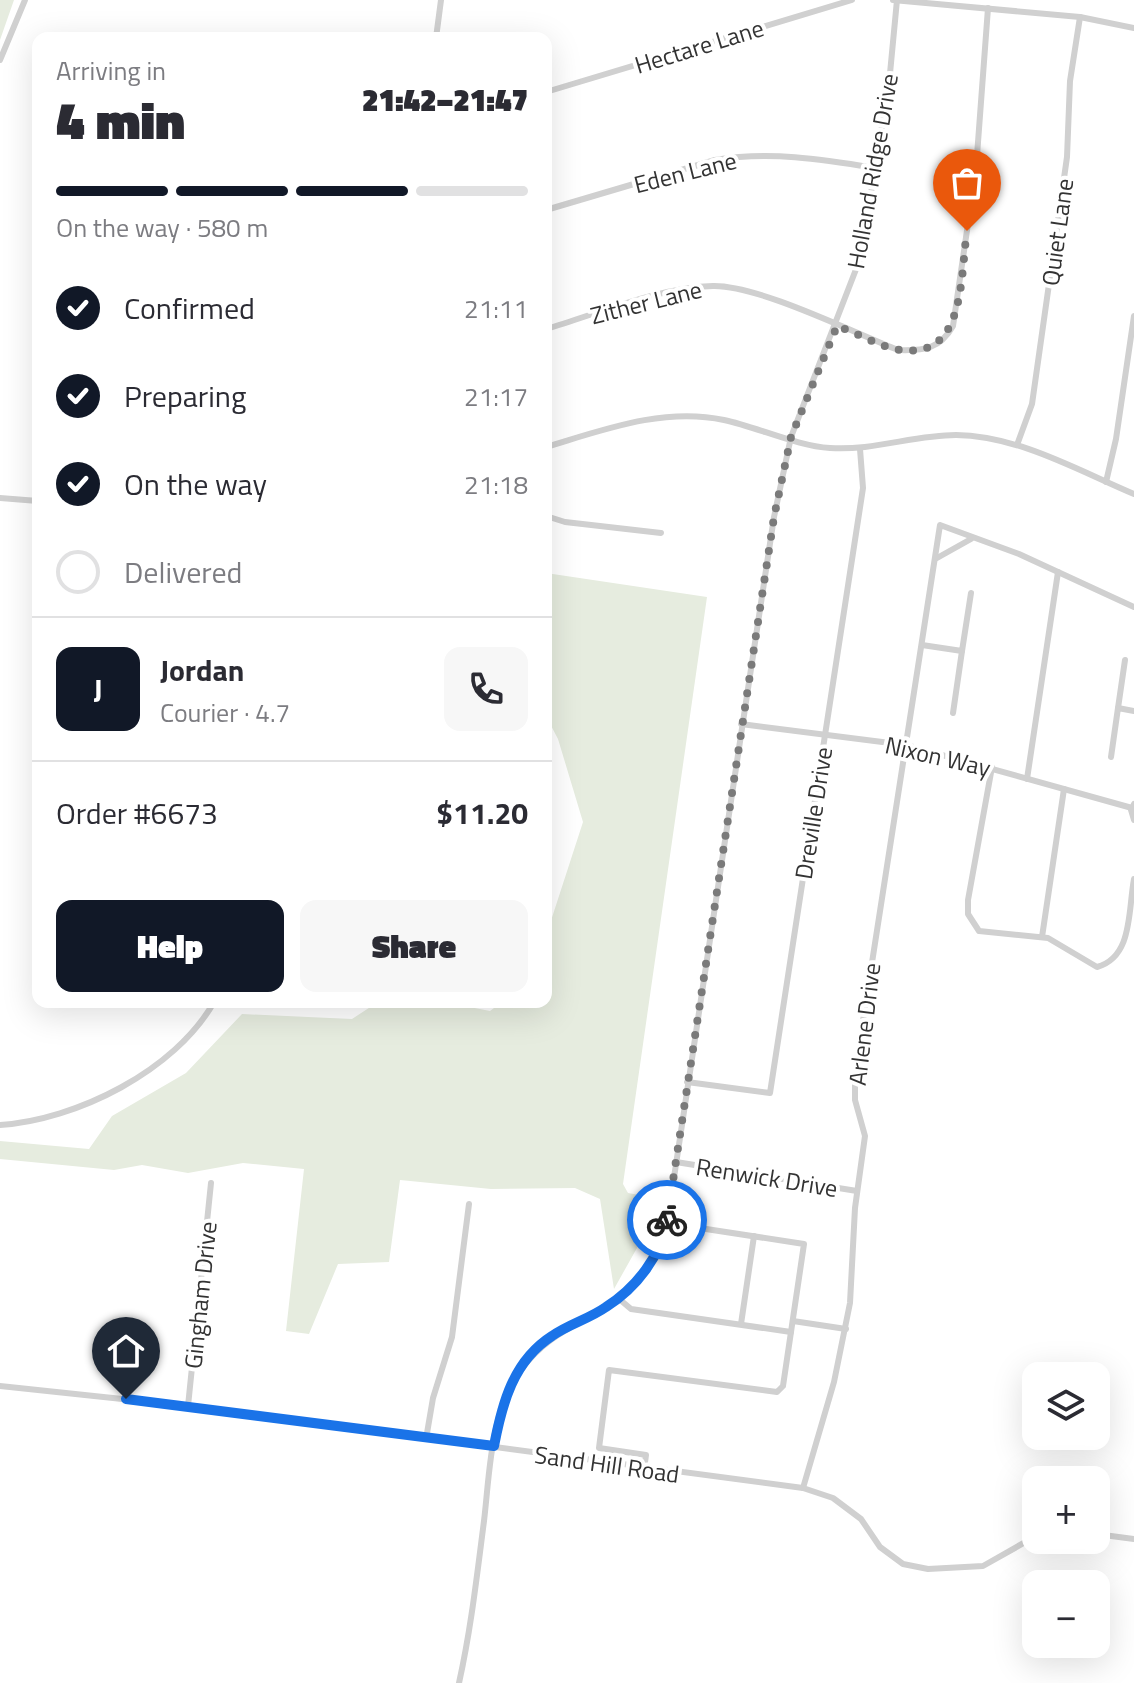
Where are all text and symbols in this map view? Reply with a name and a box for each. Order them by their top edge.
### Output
street label: Hectare Lane [630,9,768,83]
text: Arriving in [56,51,166,90]
street label: Holland Ridge Drive [837,71,907,271]
text: 21:42–21:47 [362,77,528,123]
text: 4 min [56,80,185,159]
street label: Eden Lane [630,142,740,202]
pin [933,149,1001,231]
icon: bag [945,161,989,205]
street label: Quiet Lane [1032,176,1082,288]
text: On the way · 580 m [56,208,268,247]
street label: Zither Lane [586,271,706,333]
text: Confirmed [124,285,255,331]
icon: check [56,286,100,330]
text: 21:11 [464,289,528,328]
text: Preparing [124,373,246,419]
icon: check [56,374,100,418]
text: 21:17 [464,377,528,416]
text: On the way [124,461,267,507]
icon: check [56,462,100,506]
text: 21:18 [464,465,528,504]
text: Delivered [124,549,242,595]
text: Jordan [160,647,244,693]
button: phone [444,647,528,731]
text: J [93,666,103,712]
text: Courier · 4.7 [160,693,290,732]
street label: Nixon Way [882,726,995,786]
street label: Dreville Drive [785,744,841,882]
text: Order #6673 [56,790,218,836]
text: $11.20 [436,790,528,836]
button: Help [56,900,284,992]
button: Share [300,900,528,992]
street label: Arlene Drive [839,961,889,1087]
street label: Renwick Drive [694,1148,840,1206]
courier [627,1180,707,1260]
icon: bike [645,1198,689,1242]
street label: Gingham Drive [174,1220,226,1370]
pin [92,1317,160,1399]
icon: home [104,1329,148,1373]
map controls [1022,1362,1110,1658]
button: layers [1022,1362,1110,1450]
street label: Sand Hill Road [532,1436,682,1492]
button: + [1022,1466,1110,1554]
button: − [1022,1570,1110,1658]

